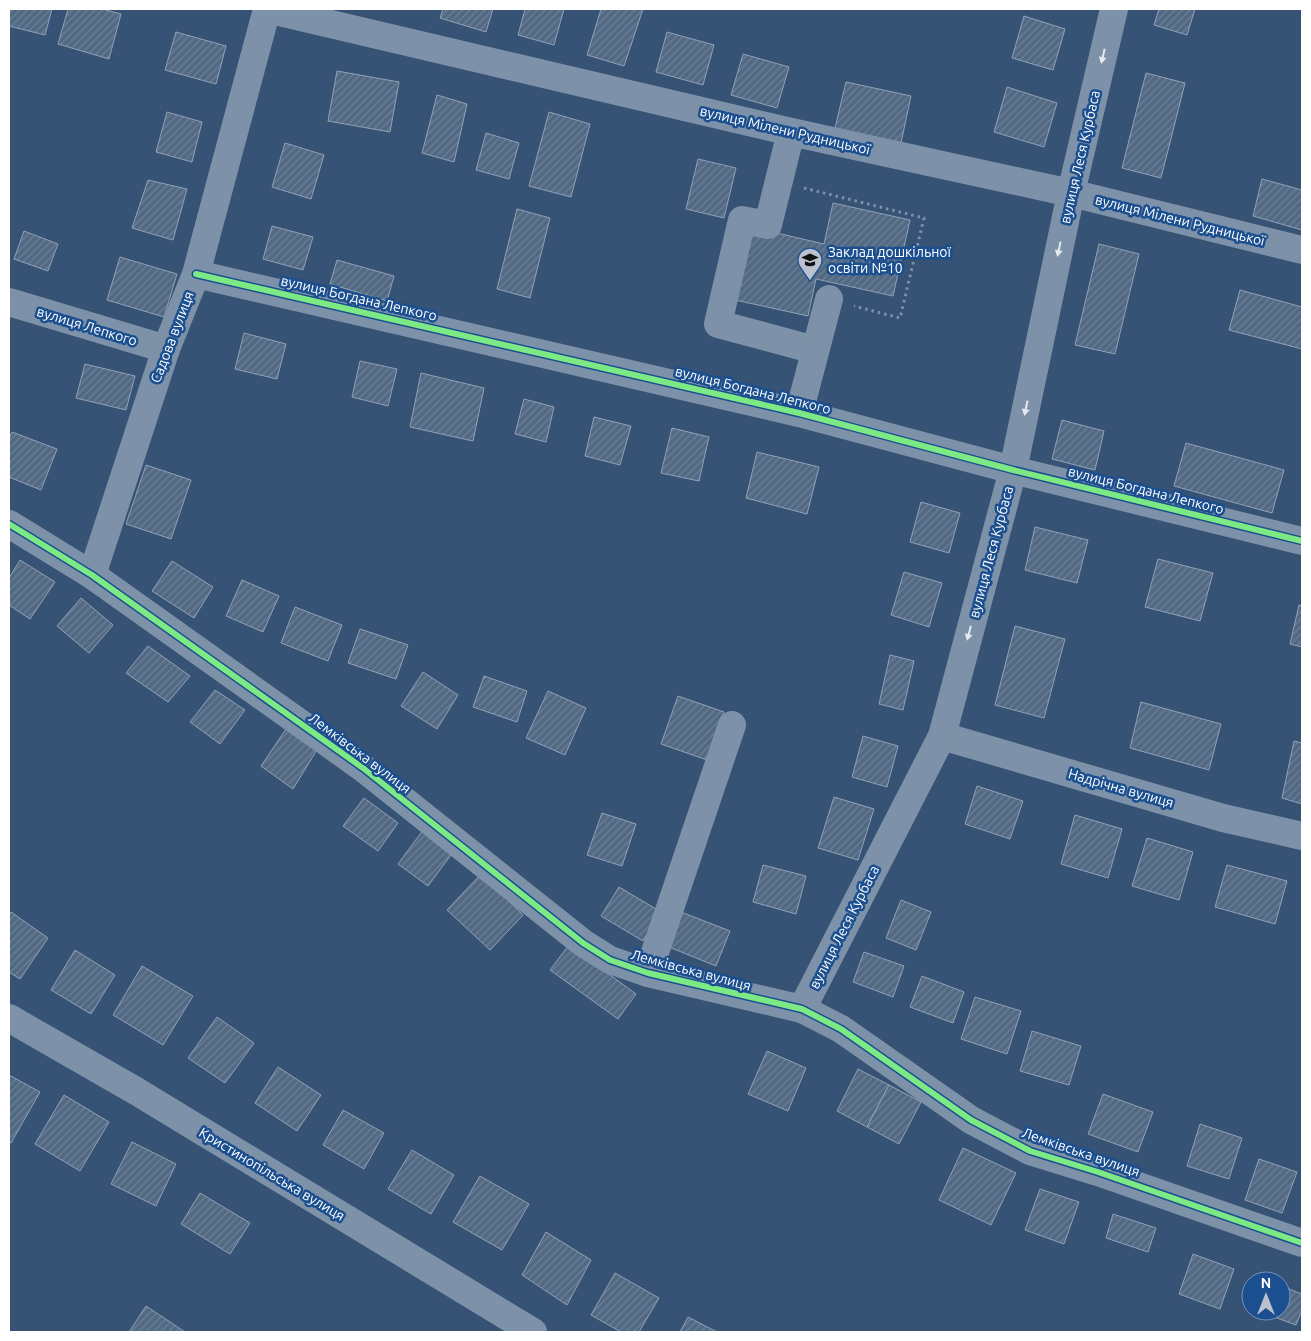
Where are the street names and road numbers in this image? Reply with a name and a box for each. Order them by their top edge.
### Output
street label: вулиця Леся Курбаса [1057,89,1103,225]
street label: вулиця Мілени Рудницької [698,103,872,158]
street label: вулиця Мілени Рудницької [1093,191,1267,249]
street label: вулиця Богдана Лепкого [279,272,439,324]
street label: Садова вулиця [147,289,197,385]
street label: вулиця Лепкого [35,303,139,349]
street label: вулиця Богдана Лепкого [673,363,833,417]
street label: вулиця Богдана Лепкого [1066,463,1226,517]
street label: вулиця Леся Курбаса [966,484,1016,620]
street label: Лемківська вулиця [306,709,414,797]
street label: Надрічна вулиця [1066,765,1176,811]
street label: вулиця Леся Курбаса [806,863,882,991]
street label: Лемківська вулиця [629,946,753,994]
street label: Кристинопільська вулиця [196,1124,348,1224]
street label: Лемківська вулиця [1020,1124,1142,1180]

